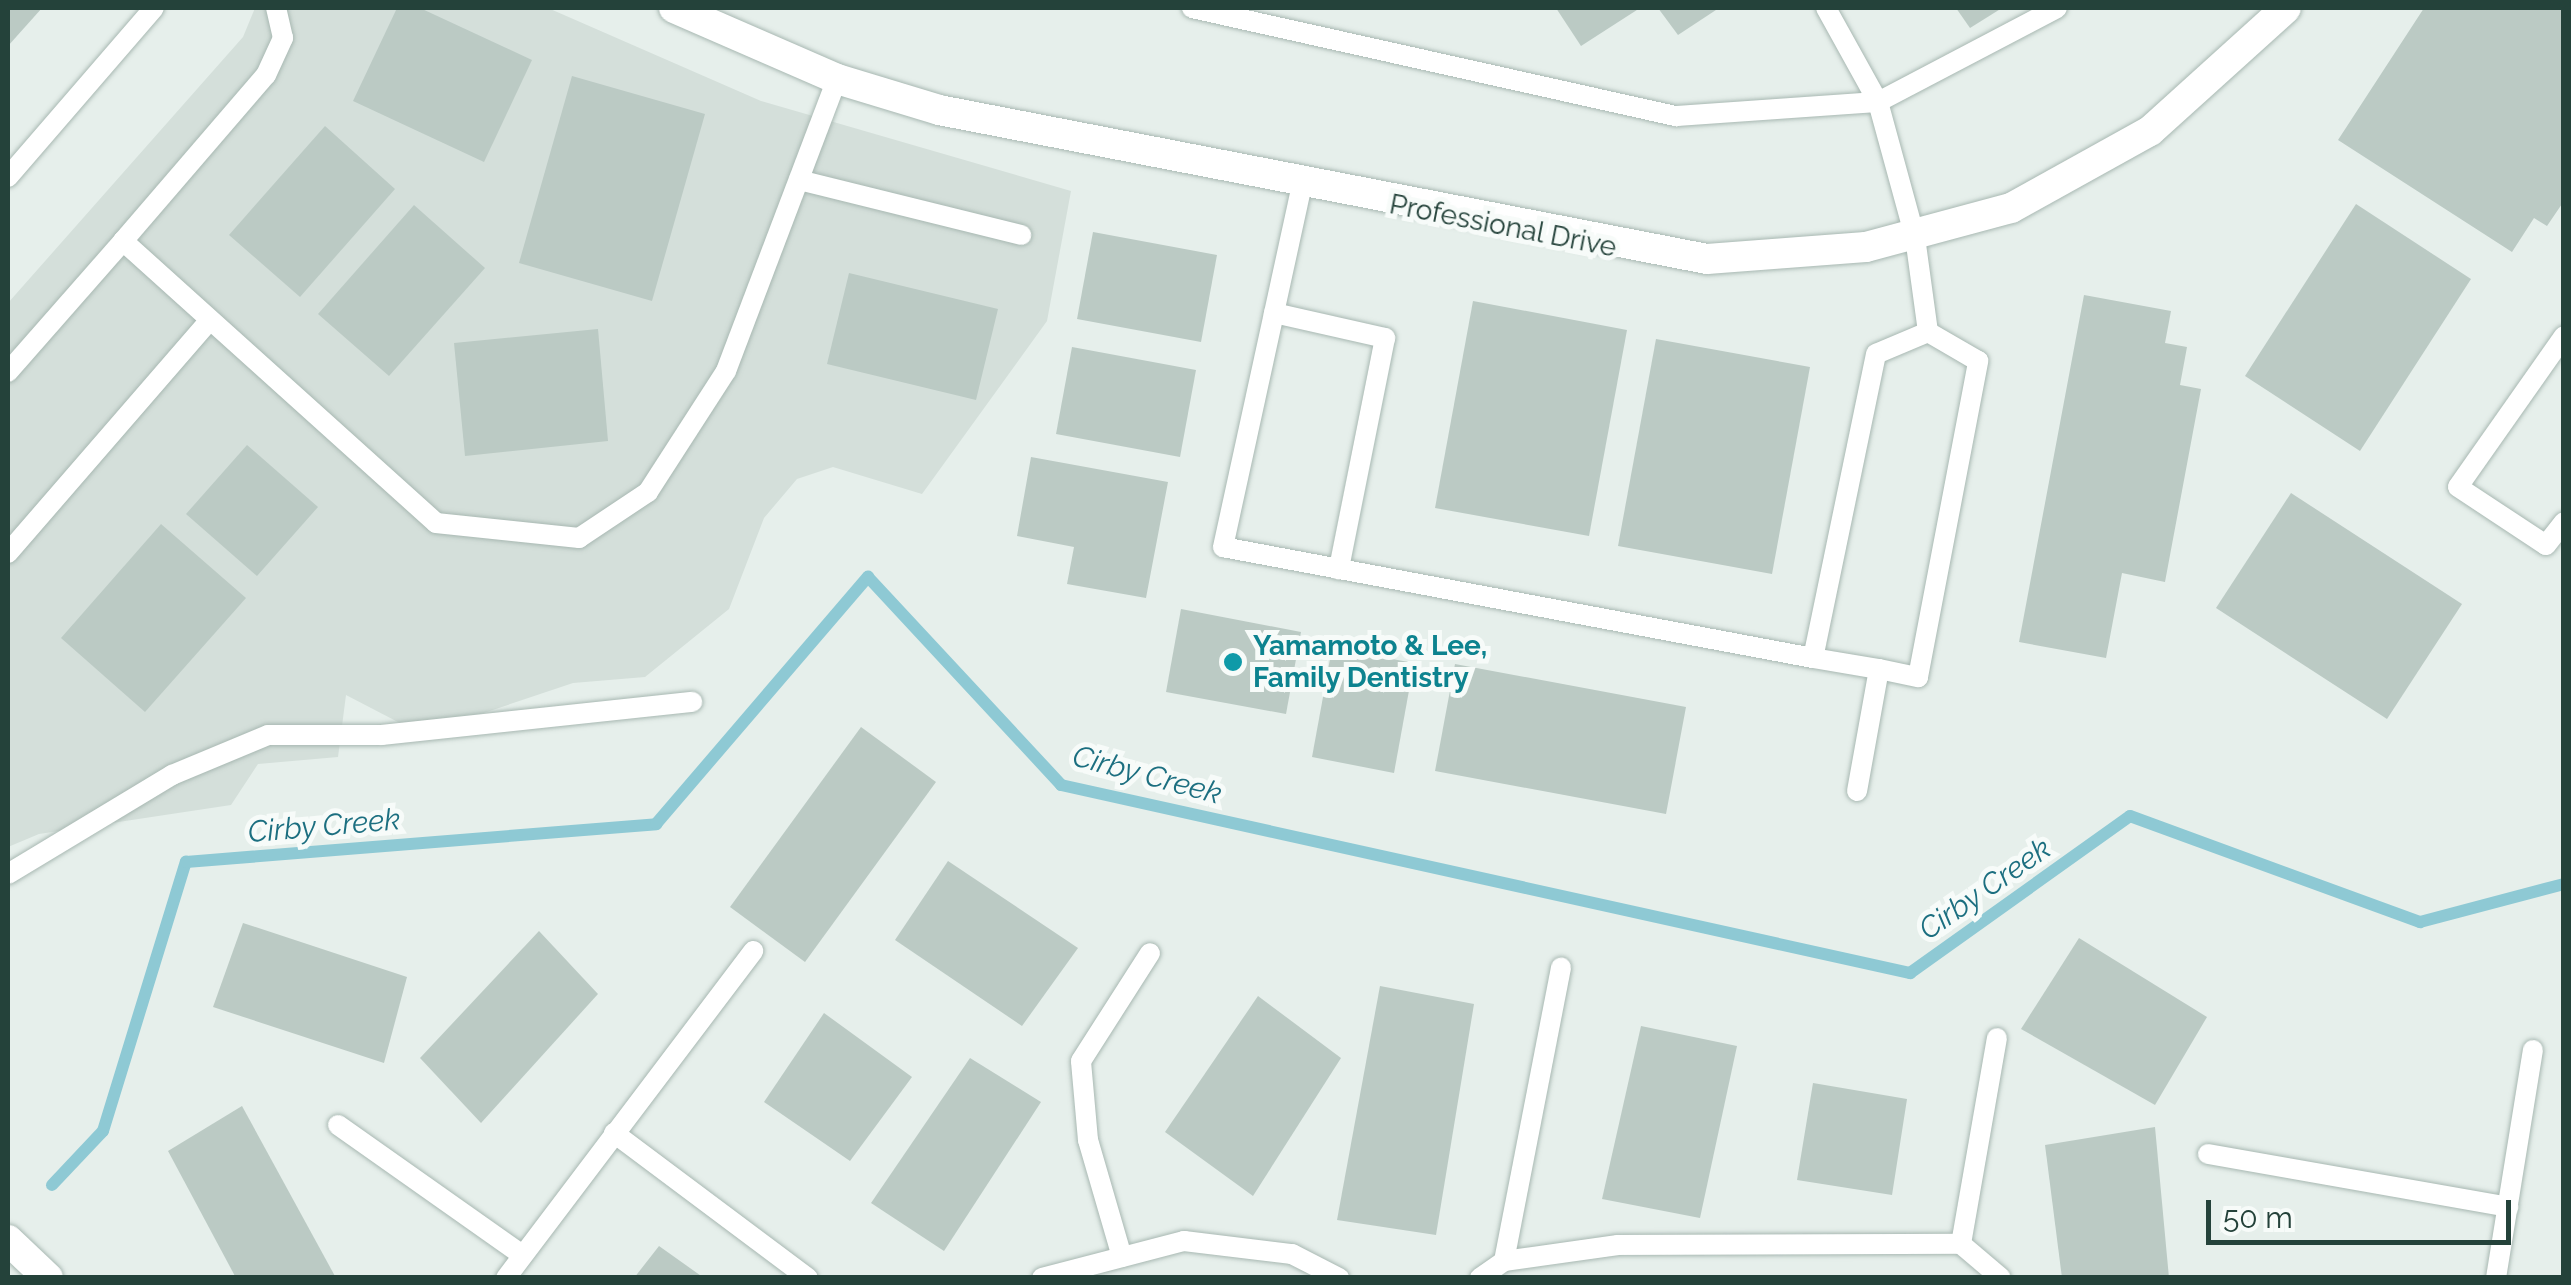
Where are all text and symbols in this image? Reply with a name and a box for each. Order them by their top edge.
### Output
street label: Professional Drive [1386,187,1620,265]
place label: Yamamoto & Lee, Family Dentistry [1253,629,1487,695]
marker: Yamamoto & Lee, Family Dentistry [1222,651,1244,673]
water label: Cirby Creek [1068,738,1226,812]
water label: Cirby Creek [246,801,402,851]
water label: Cirby Creek [1912,830,2058,948]
scale bar [2211,1180,2516,1242]
text: 50 m [2223,1200,2293,1235]

